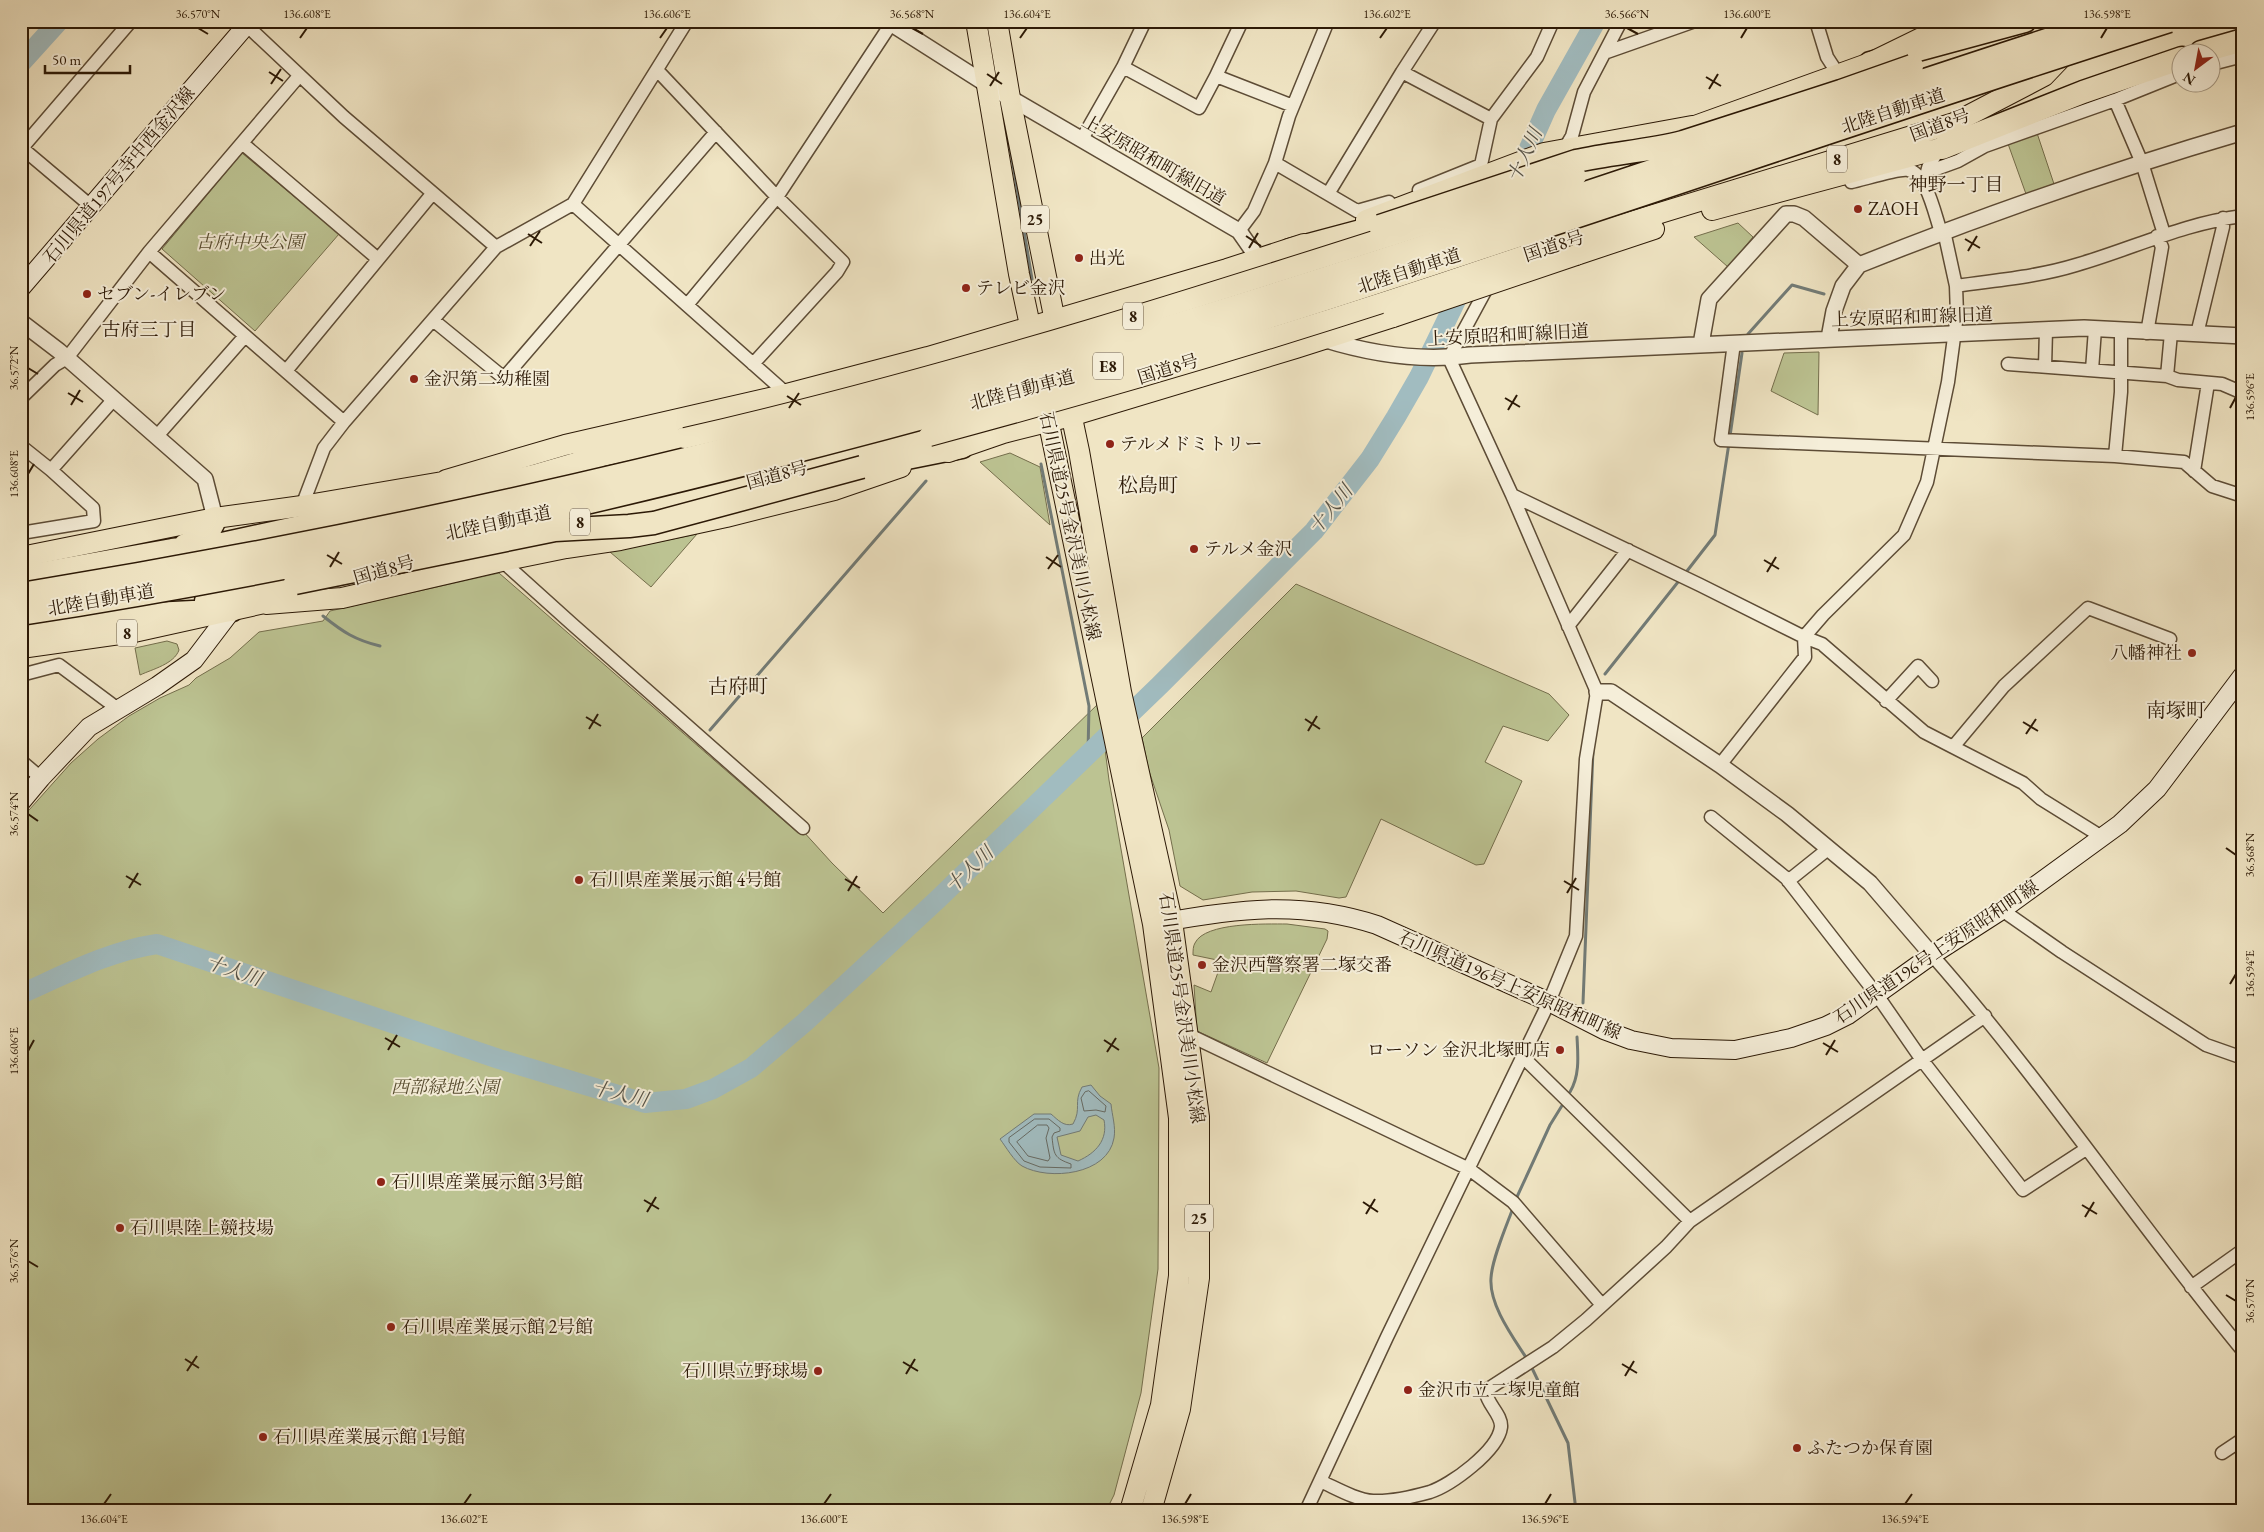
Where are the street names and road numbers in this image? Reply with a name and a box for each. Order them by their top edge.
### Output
street label: 石川県道197号寺中西金沢線 [38,82,199,268]
street label: 北陸自動車道 [1838,83,1948,138]
street label: 国道8号 [1906,103,1973,146]
street label: 上安原昭和町線旧道 [1078,109,1230,210]
road number: 8 [1827,146,1847,172]
road number: 25 [1021,205,1049,232]
street label: 国道8号 [1521,225,1587,266]
street label: 北陸自動車道 [1354,243,1464,298]
road number: 8 [1123,302,1143,330]
street label: 上安原昭和町線旧道 [1831,302,1993,331]
street label: 上安原昭和町線旧道 [1426,319,1589,350]
street label: 国道8号 [1135,348,1201,389]
road number: E8 [1093,352,1123,380]
street label: 北陸自動車道 [967,364,1077,415]
street label: 石川県道25号金沢美川小松線 [1035,409,1106,642]
street label: 国道8号 [744,455,810,494]
street label: 北陸自動車道 [443,500,553,545]
road number: 8 [570,508,590,536]
street label: 国道8号 [351,550,417,589]
street label: 北陸自動車道 [46,579,156,620]
road number: 8 [117,620,137,646]
street label: 石川県道196号上安原昭和町線 [1829,874,2042,1029]
street label: 石川県道25号金沢美川小松線 [1155,891,1210,1125]
street label: 石川県道196号上安原昭和町線 [1395,925,1625,1044]
road number: 25 [1185,1204,1213,1232]

